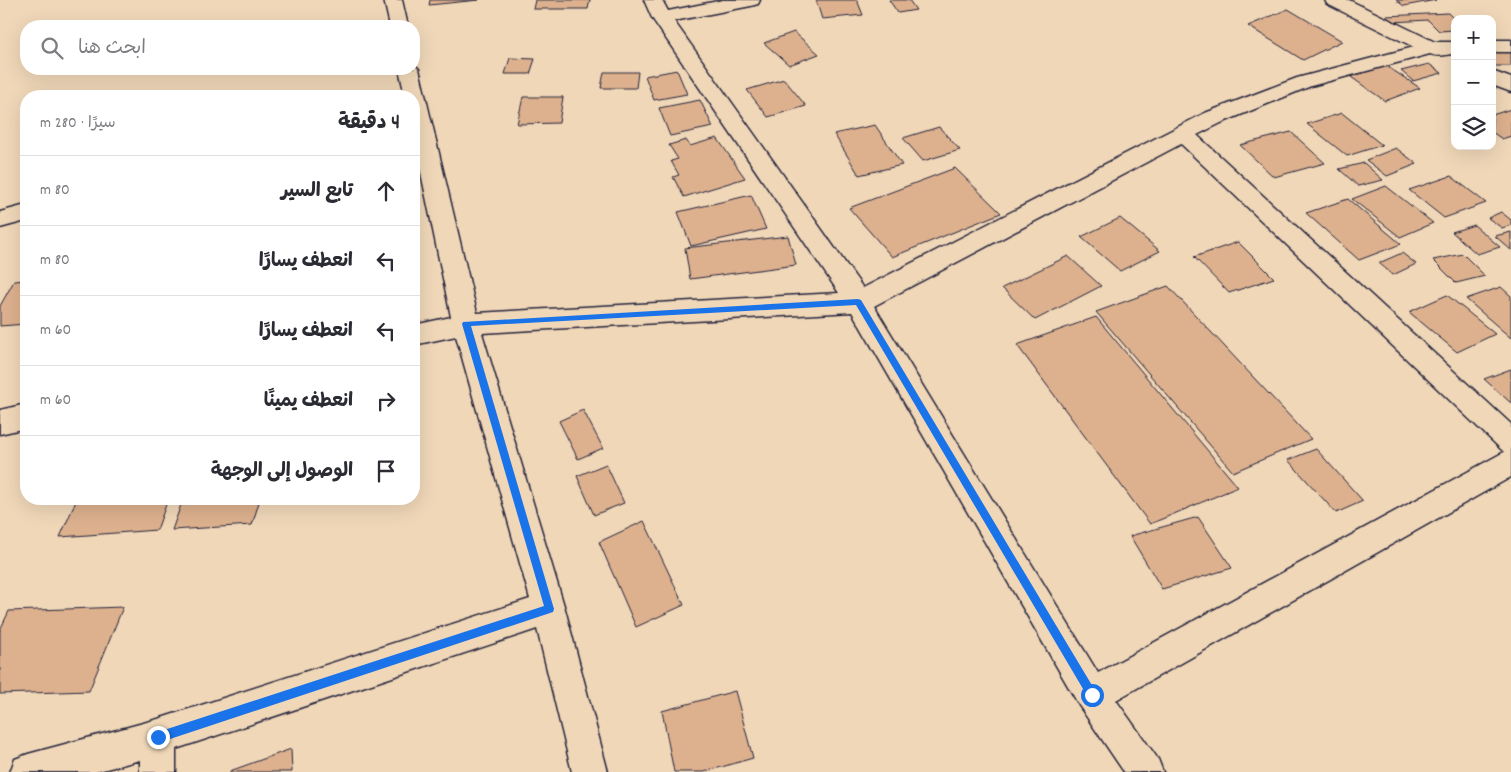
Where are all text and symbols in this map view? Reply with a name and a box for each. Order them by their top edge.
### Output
map controls [1451,15,1496,150]
button: + [1451,15,1496,60]
search box [20,20,420,75]
icon: search [38,34,66,62]
text: ابحث هنا [78,36,146,63]
button: − [1451,60,1496,105]
button: layers [1451,105,1496,150]
text: 4 دقيقة [338,109,400,139]
text: سيرًا · 280 m [40,112,116,135]
icon: ahead [372,177,400,205]
text: 80 m [40,179,70,202]
text: تابع السير [281,179,353,206]
icon: left [372,247,400,275]
text: 80 m [40,249,70,272]
text: انعطف يسارًا [259,249,353,276]
icon: left [372,317,400,345]
text: 60 m [40,319,71,342]
text: انعطف يسارًا [259,319,353,346]
icon: right [372,387,400,415]
text: 60 m [40,389,71,412]
text: انعطف يمينًا [264,389,353,416]
icon: arrive [372,457,400,485]
text: الوصول إلى الوجهة [211,459,353,486]
route start [1081,684,1104,707]
route end [147,726,170,749]

